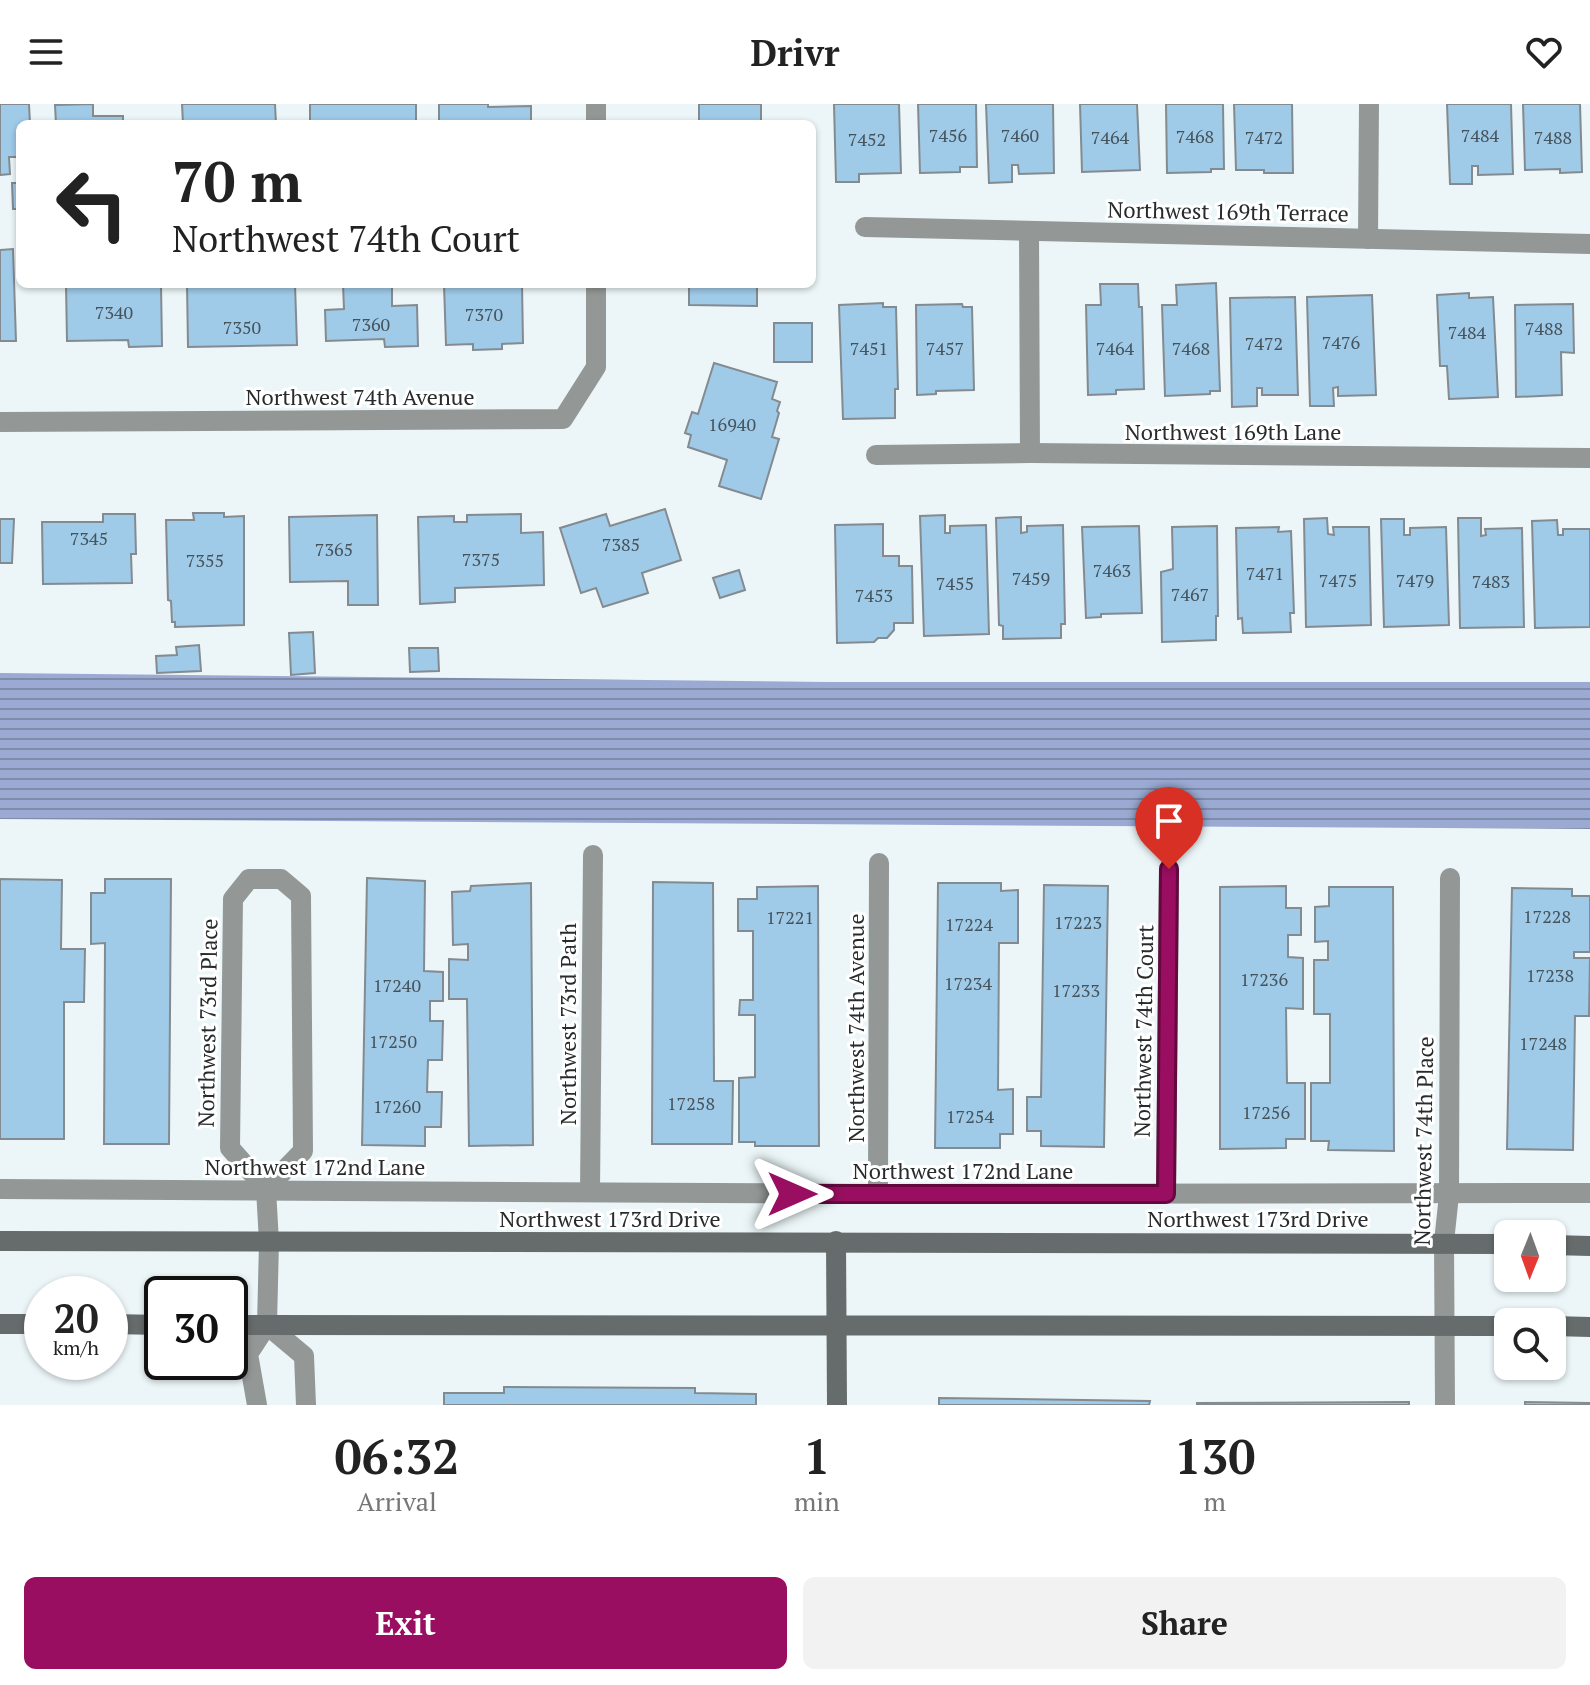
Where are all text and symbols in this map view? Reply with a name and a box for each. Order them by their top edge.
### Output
text: Drivr [751,29,839,76]
icon: menu [24,30,68,74]
icon: heart [1522,30,1566,74]
house number: 7456 [929,123,968,147]
house number: 7460 [1001,123,1039,147]
house number: 7484 [1461,123,1500,147]
house number: 7468 [1176,124,1214,148]
house number: 7464 [1091,125,1130,149]
house number: 7472 [1245,125,1283,149]
house number: 7488 [1534,125,1572,149]
house number: 7452 [848,127,886,151]
text: 70 m [172,144,302,218]
icon: left [40,152,144,256]
street label: Northwest 169th Terrace [1107,194,1349,228]
text: Northwest 74th Court [172,215,520,262]
house number: 7340 [95,300,133,324]
house number: 7370 [465,302,503,326]
house number: 7360 [352,312,390,336]
house number: 7350 [223,315,261,339]
house number: 7488 [1525,316,1563,340]
house number: 7484 [1448,320,1487,344]
house number: 7476 [1322,330,1361,354]
house number: 7472 [1245,331,1283,355]
house number: 7451 [850,336,888,360]
house number: 7457 [926,336,964,360]
house number: 7464 [1096,336,1135,360]
house number: 7468 [1172,336,1210,360]
street label: Northwest 74th Avenue [245,382,475,411]
house number: 16940 [708,412,756,436]
street label: Northwest 169th Lane [1125,417,1341,446]
house number: 7345 [70,526,108,550]
house number: 7385 [602,532,640,556]
house number: 7365 [315,537,353,561]
house number: 7375 [462,547,500,571]
house number: 7355 [186,548,224,572]
house number: 7463 [1093,558,1131,582]
house number: 7471 [1246,561,1284,585]
house number: 7459 [1012,566,1050,590]
house number: 7475 [1319,568,1357,592]
house number: 7479 [1396,568,1434,592]
house number: 7483 [1472,569,1510,593]
house number: 7455 [936,571,974,595]
house number: 7467 [1171,582,1209,606]
house number: 7453 [855,583,893,607]
pin [1135,787,1203,869]
icon: arrive [1147,799,1191,843]
house number: 17228 [1523,904,1571,928]
house number: 17221 [766,905,814,929]
house number: 17223 [1054,910,1102,934]
house number: 17224 [945,912,993,936]
street label: Northwest 74th Avenue [841,913,870,1143]
street label: Northwest 73rd Place [191,918,223,1128]
street label: Northwest 73rd Path [553,923,582,1125]
street label: Northwest 74th Court [1127,924,1159,1138]
house number: 17238 [1526,963,1574,987]
house number: 17236 [1240,967,1288,991]
house number: 17234 [944,971,992,995]
house number: 17240 [373,973,421,997]
house number: 17233 [1052,978,1100,1002]
house number: 17250 [369,1029,417,1053]
house number: 17248 [1519,1031,1567,1055]
street label: Northwest 74th Place [1407,1036,1439,1246]
house number: 17258 [667,1091,715,1115]
house number: 17260 [373,1094,421,1118]
house number: 17256 [1242,1100,1290,1124]
house number: 17254 [946,1104,994,1128]
street label: Northwest 172nd Lane [205,1152,425,1181]
position arrow [750,1152,834,1236]
street label: Northwest 172nd Lane [853,1156,1073,1185]
street label: Northwest 173rd Drive [499,1204,721,1233]
street label: Northwest 173rd Drive [1147,1204,1369,1233]
north arrow [1494,1220,1566,1292]
map controls [1494,1220,1566,1380]
speed limit sign: 30 [144,1276,248,1380]
text: 20 [53,1291,99,1344]
button: search [1494,1308,1566,1380]
text: km/h [53,1334,99,1361]
text: 06:32 [334,1424,459,1488]
text: 1 [803,1424,830,1488]
text: 130 [1174,1424,1256,1488]
text: Arrival [357,1484,437,1518]
text: min [794,1484,840,1518]
text: m [1204,1484,1226,1518]
button: Exit [24,1577,787,1669]
button: Share [803,1577,1566,1669]

